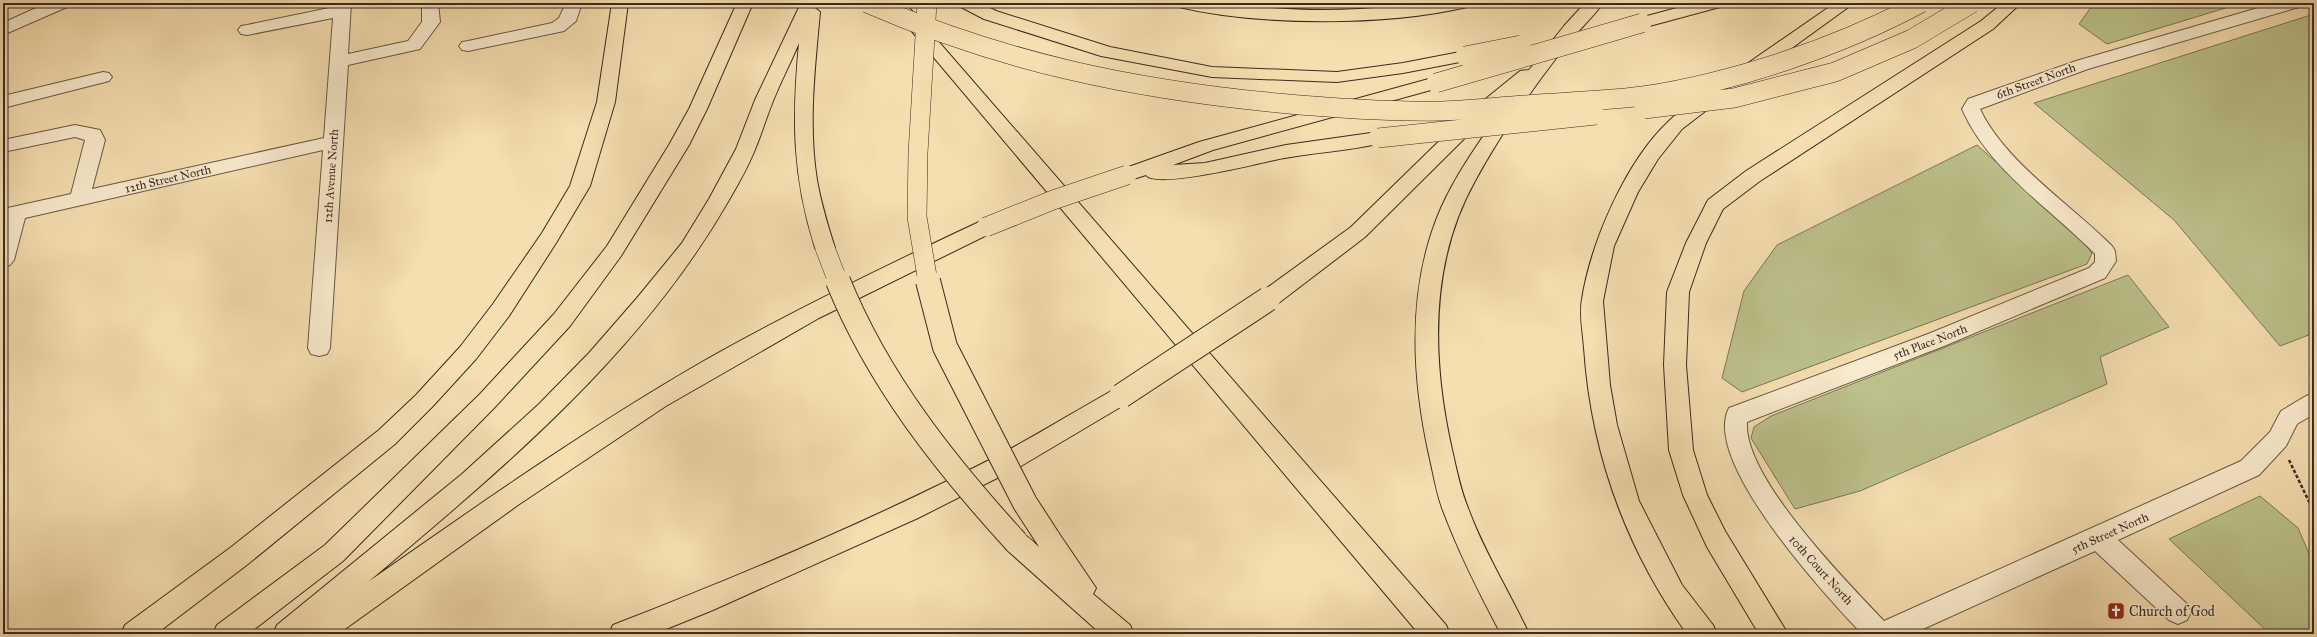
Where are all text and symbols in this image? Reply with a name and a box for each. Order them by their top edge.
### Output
street label: 6th Street North [1994,60,2078,102]
street label: 12th Avenue North [321,128,341,224]
street label: 12th Street North [124,162,213,196]
street label: 5th Place North [1891,321,1969,363]
street label: 5th Street North [2069,510,2151,556]
street label: 10th Court North [1786,532,1856,608]
church icon: Church of God [2106,601,2126,621]
place label: Church of God [2129,603,2215,620]

